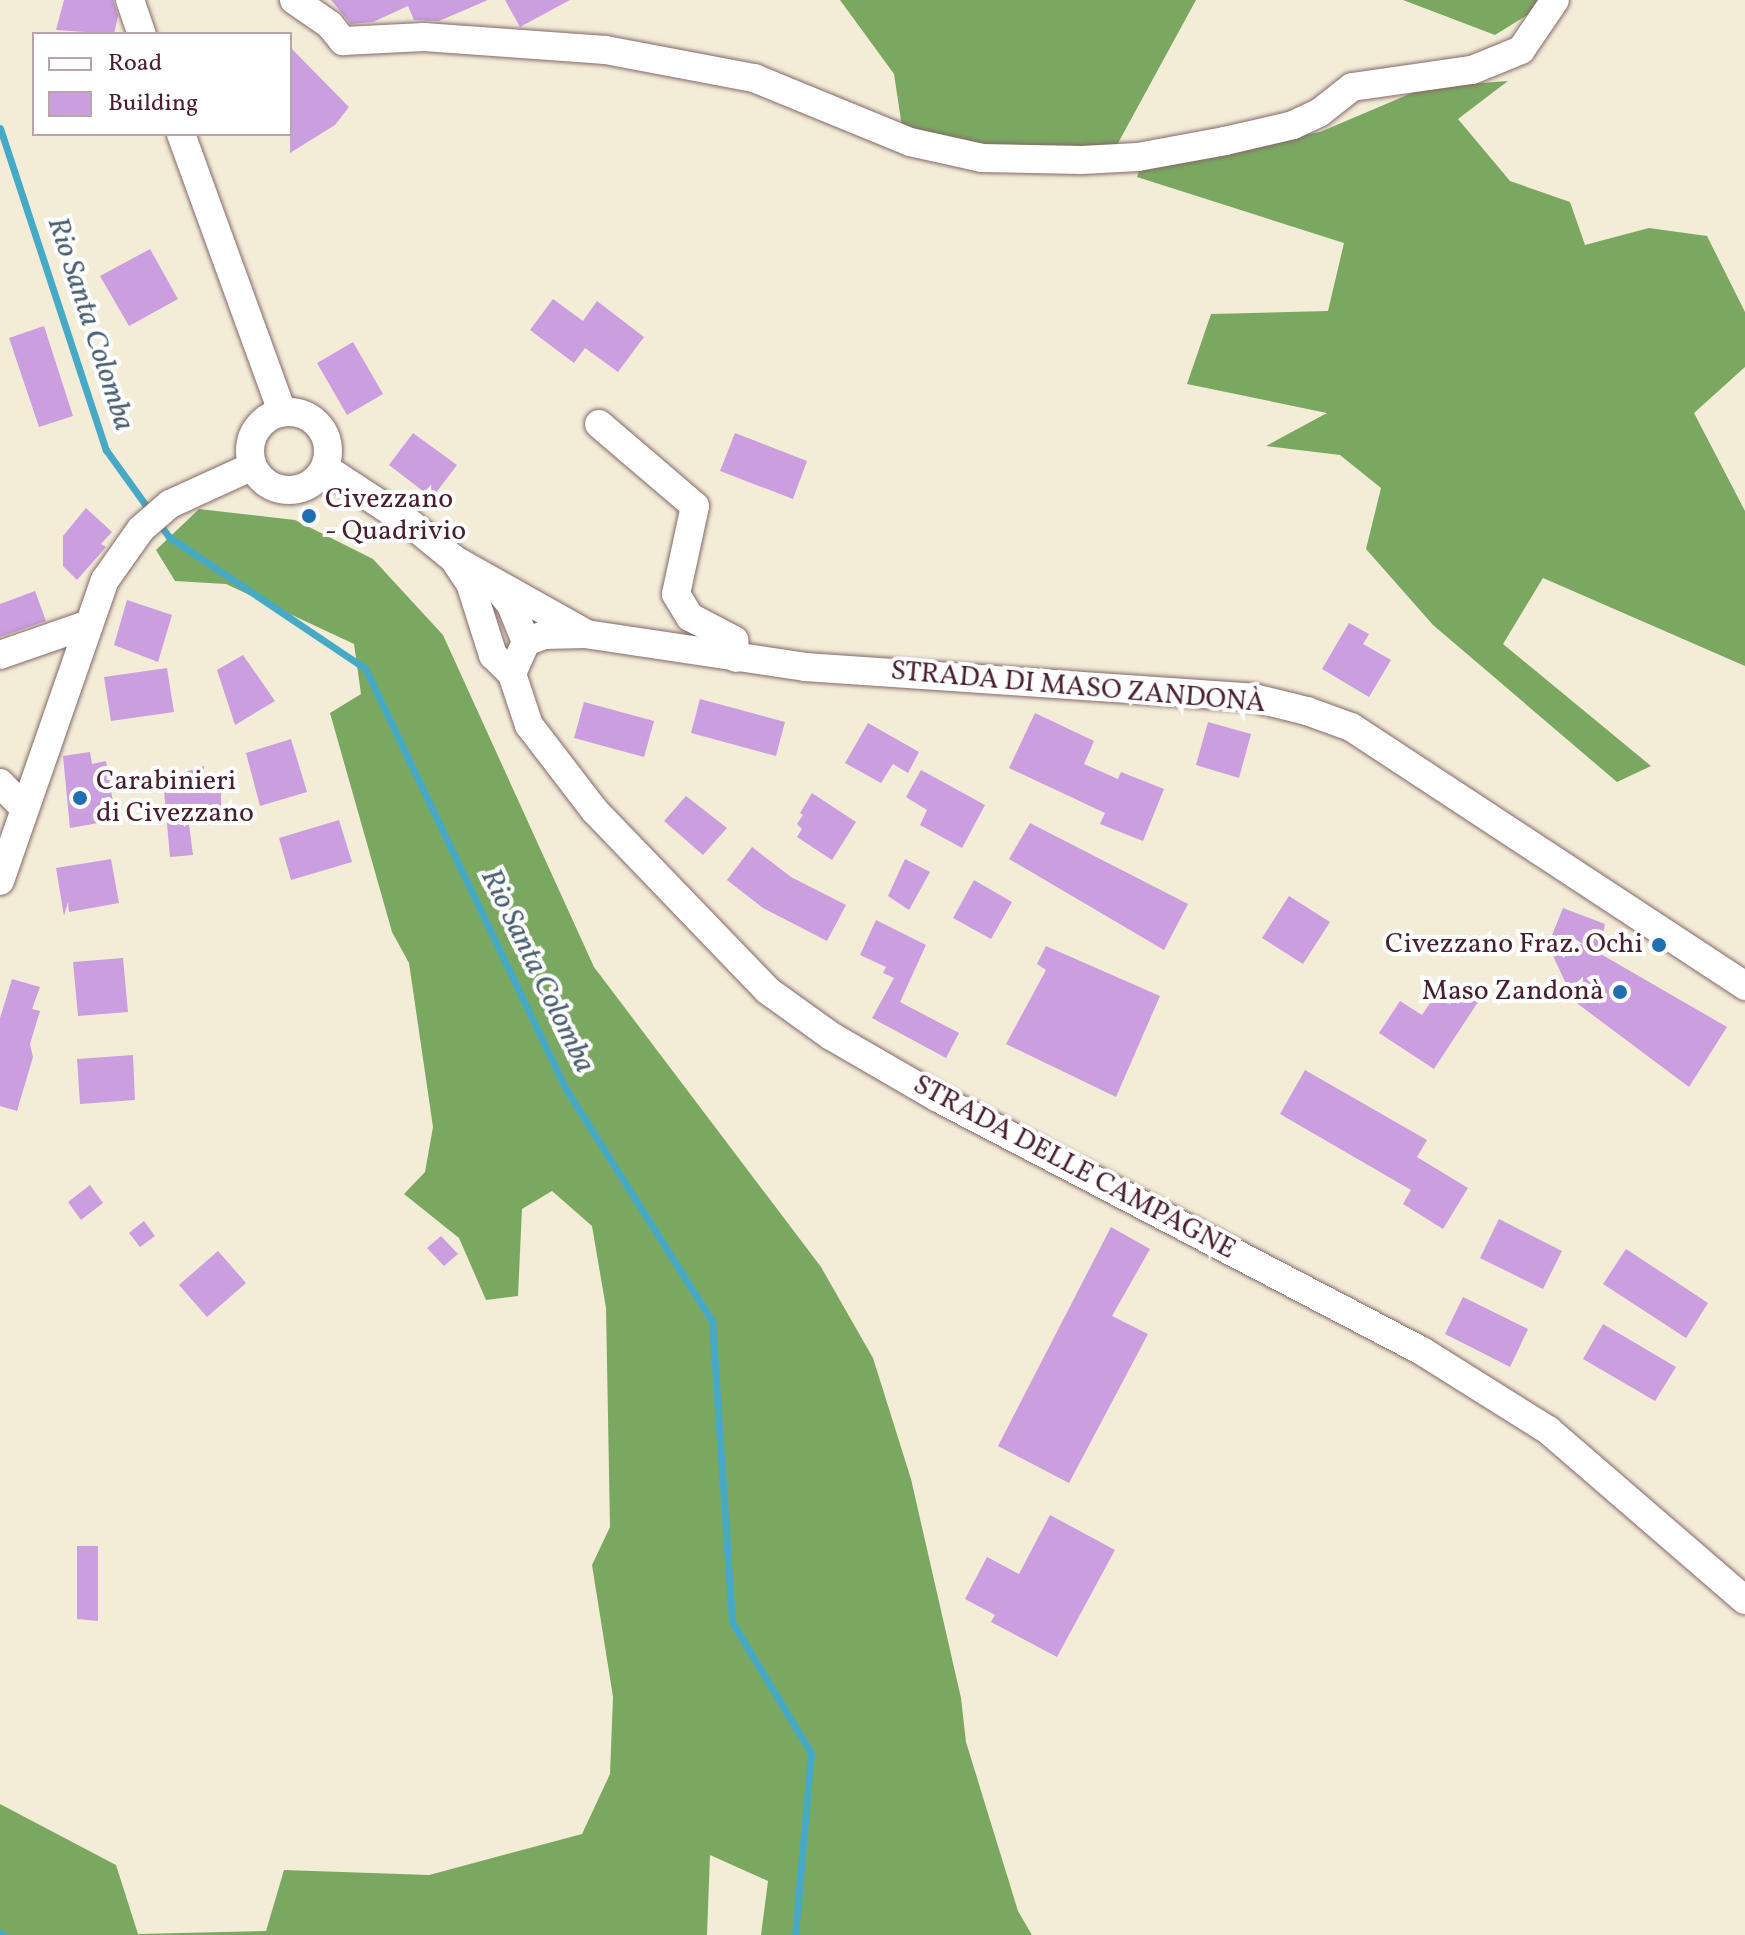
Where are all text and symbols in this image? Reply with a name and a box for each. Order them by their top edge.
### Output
legend [32,32,292,136]
text: Road [108,47,162,81]
text: Building [108,87,198,121]
water label: Rio Santa Colomba [38,213,142,435]
place label: Civezzano - Quadrivio [325,483,467,549]
marker: Civezzano - Quadrivio [300,507,318,525]
street label: STRADA DI MASO ZANDONÀ [889,655,1267,721]
place label: Carabinieri di Civezzano [96,765,254,831]
marker: Carabinieri di Civezzano [71,789,89,807]
water label: Rio Santa Colomba [472,863,602,1079]
place label: Civezzano Fraz. Ochi [1385,928,1643,962]
marker: Civezzano Fraz. Ochi [1650,936,1668,954]
place label: Maso Zandonà [1422,975,1604,1009]
marker: Maso Zandonà [1611,983,1629,1001]
street label: STRADA DELLE CAMPAGNE [907,1068,1241,1268]

